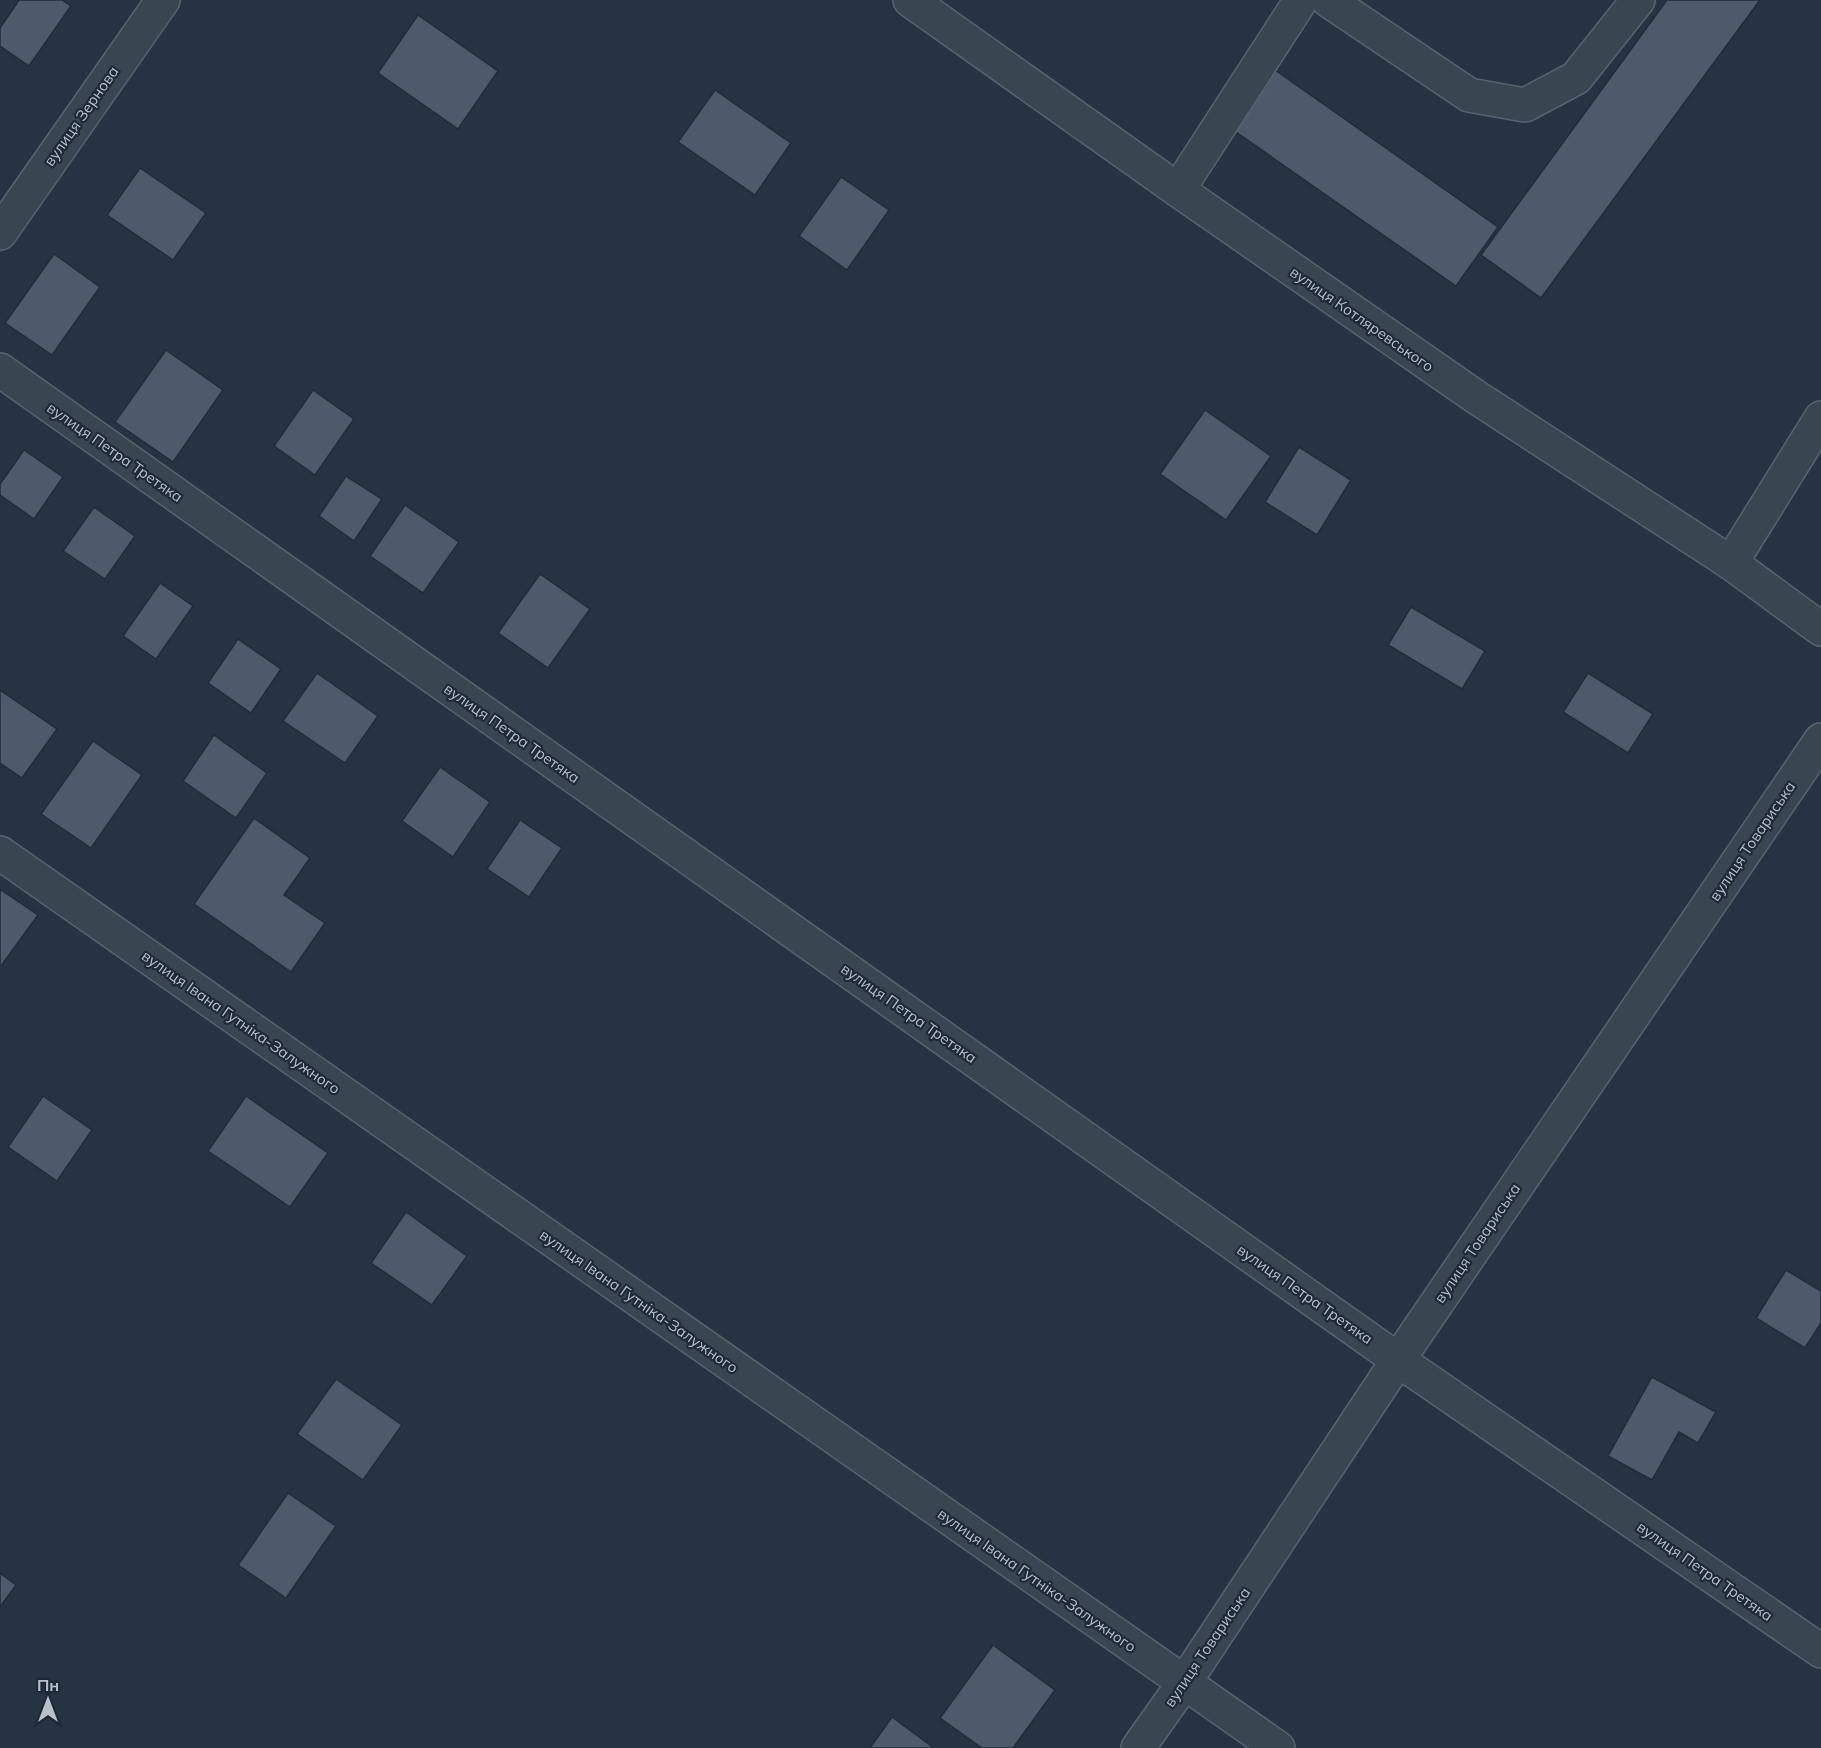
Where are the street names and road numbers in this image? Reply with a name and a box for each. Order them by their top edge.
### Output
street label: вулиця Зернова [40,62,122,170]
street label: вулиця Котляревського [1286,262,1438,376]
street label: вулиця Петра Третяка [43,398,187,506]
street label: вулиця Петра Третяка [440,679,584,787]
street label: вулиця Товариська [1705,778,1799,904]
street label: вулиця Івана Гутніка-Залужного [138,946,344,1098]
street label: вулиця Петра Третяка [837,959,981,1067]
street label: вулиця Товариська [1430,1180,1524,1306]
street label: вулиця Івана Гутніка-Залужного [536,1225,742,1377]
street label: вулиця Петра Третяка [1233,1240,1377,1348]
street label: вулиця Івана Гутніка-Залужного [934,1504,1140,1656]
street label: вулиця Петра Третяка [1633,1517,1777,1625]
street label: вулиця Товариська [1160,1584,1254,1710]

